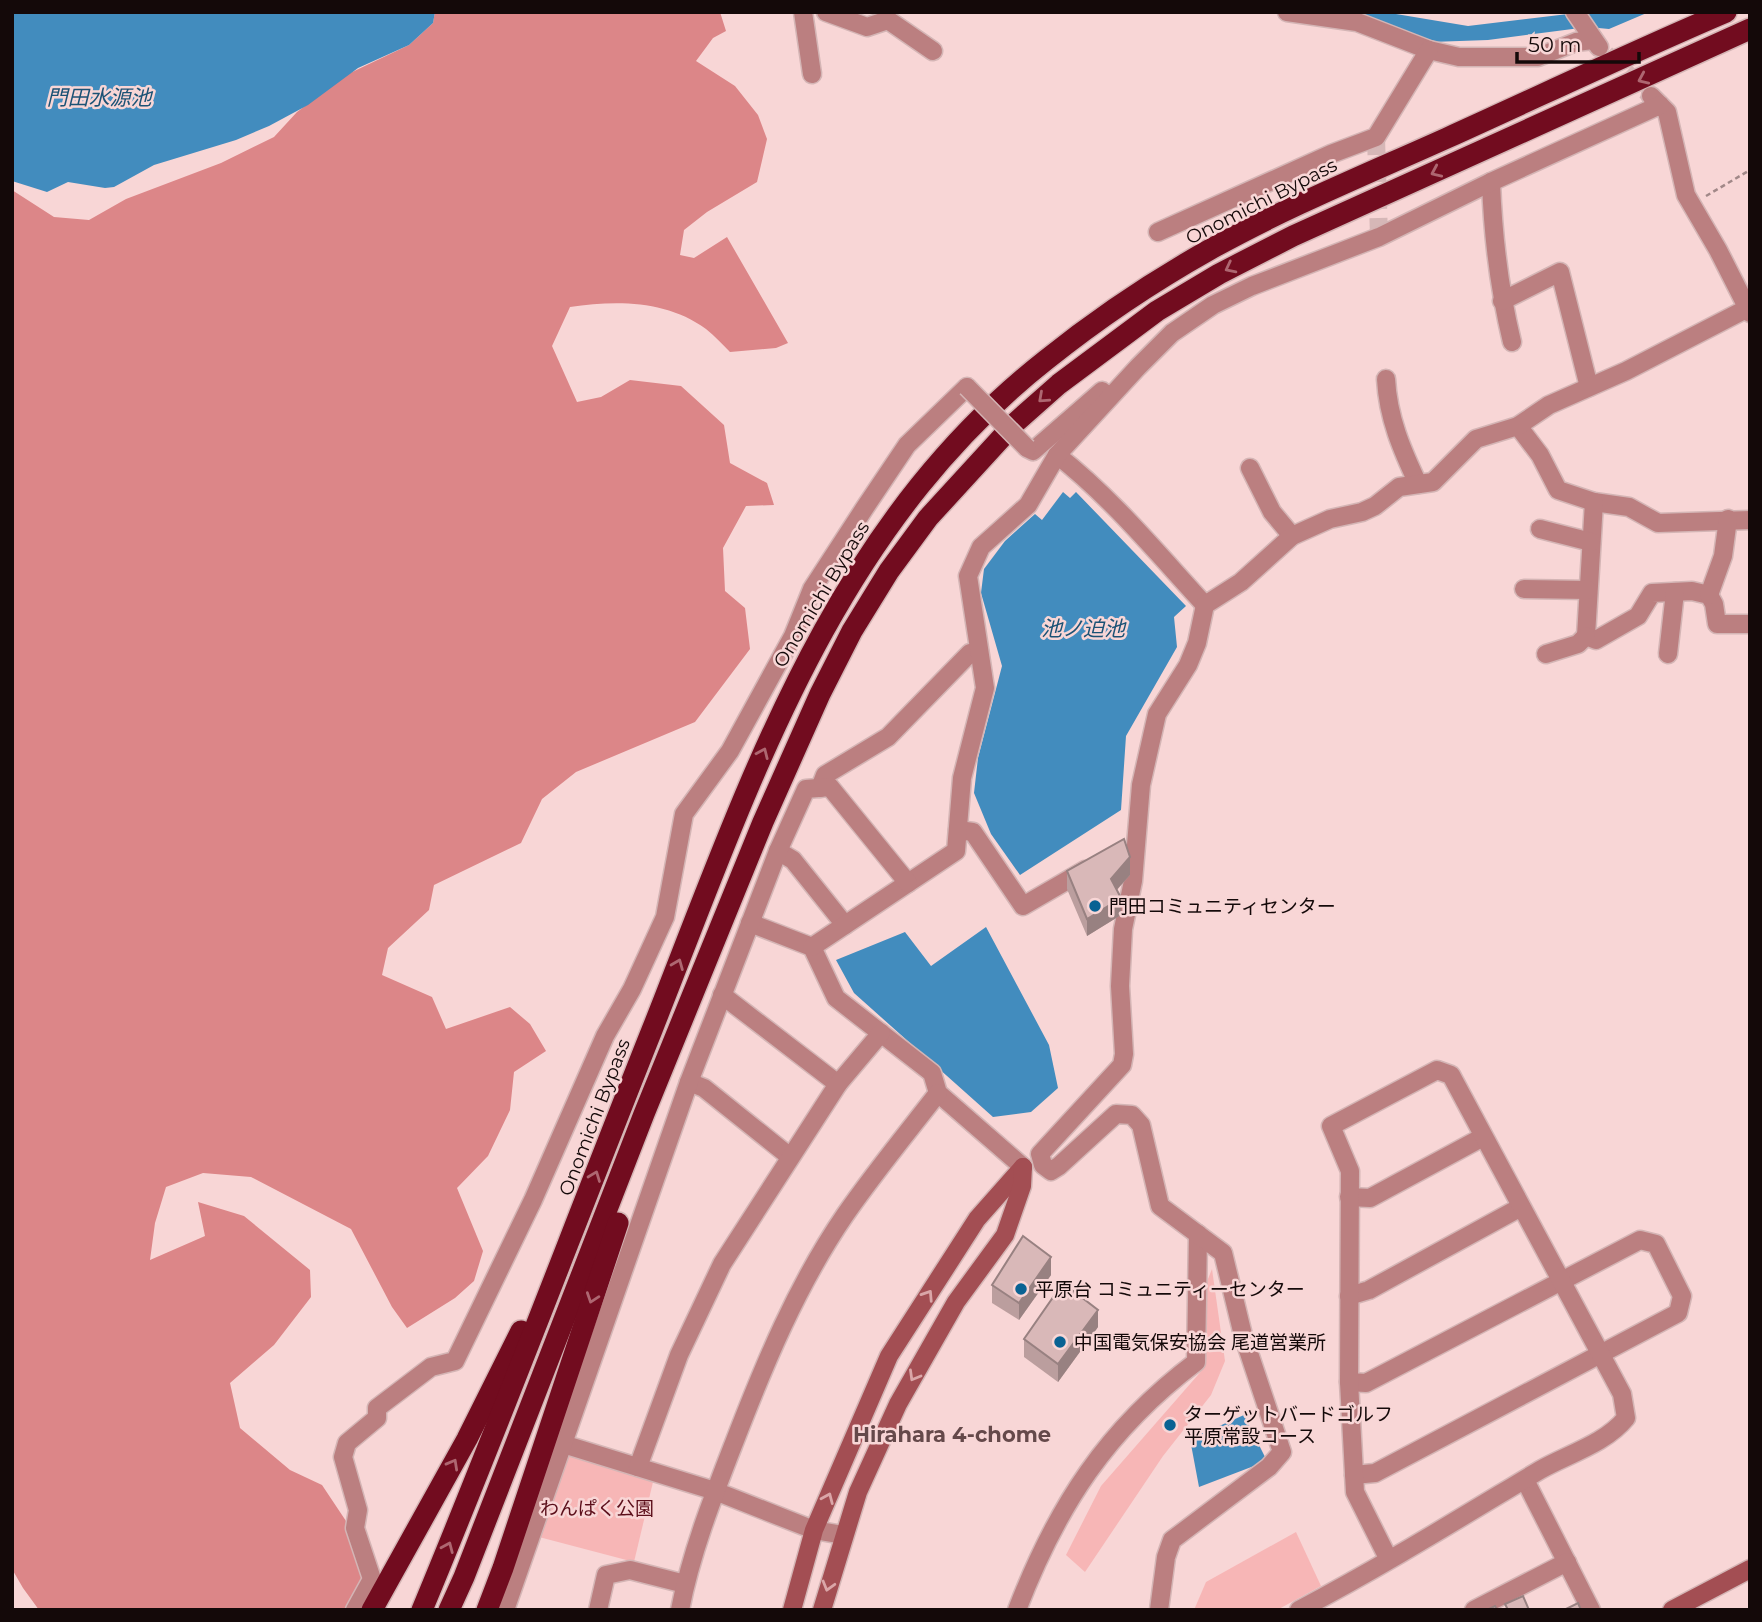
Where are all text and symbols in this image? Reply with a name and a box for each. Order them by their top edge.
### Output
scale bar [1517,21,1640,65]
text: 50 m [1528,32,1582,57]
one-way arrow [1638,71,1651,85]
water label: 門田水源池 [47,85,153,110]
street label: Onomichi Bypass [1182,153,1341,250]
one-way arrow [1431,164,1443,178]
one-way arrow [1225,260,1237,274]
one-way arrow [1038,389,1051,402]
street label: Onomichi Bypass [769,517,874,672]
water label: 池ノ迫池 [1041,616,1127,641]
one-way arrow [755,748,769,760]
place label: 門田コミュニティセンター [1109,895,1336,918]
marker: 門田コミュニティセンター [1087,898,1103,914]
one-way arrow [670,959,684,971]
street label: Onomichi Bypass [554,1035,635,1199]
one-way arrow [587,1170,601,1182]
place label: 平原台 コミュニティーセンター [1035,1278,1305,1301]
marker: 平原台 コミュニティーセンター [1013,1281,1029,1297]
one-way arrow [920,1290,932,1303]
one-way arrow [586,1292,600,1304]
place label: 中国電気保安協会 尾道営業所 [1074,1331,1326,1354]
marker: 中国電気保安協会 尾道営業所 [1052,1334,1068,1350]
one-way arrow [909,1369,922,1381]
place label: ターゲットバードゴルフ 平原常設コース [1184,1403,1393,1448]
marker: ターゲットバードゴルフ 平原常設コース [1162,1417,1178,1433]
district label: Hirahara 4-chome [853,1422,1051,1447]
one-way arrow [445,1459,458,1472]
one-way arrow [819,1493,833,1505]
park label: わんぱく公園 [540,1497,654,1520]
one-way arrow [440,1541,454,1553]
one-way arrow [822,1580,836,1592]

